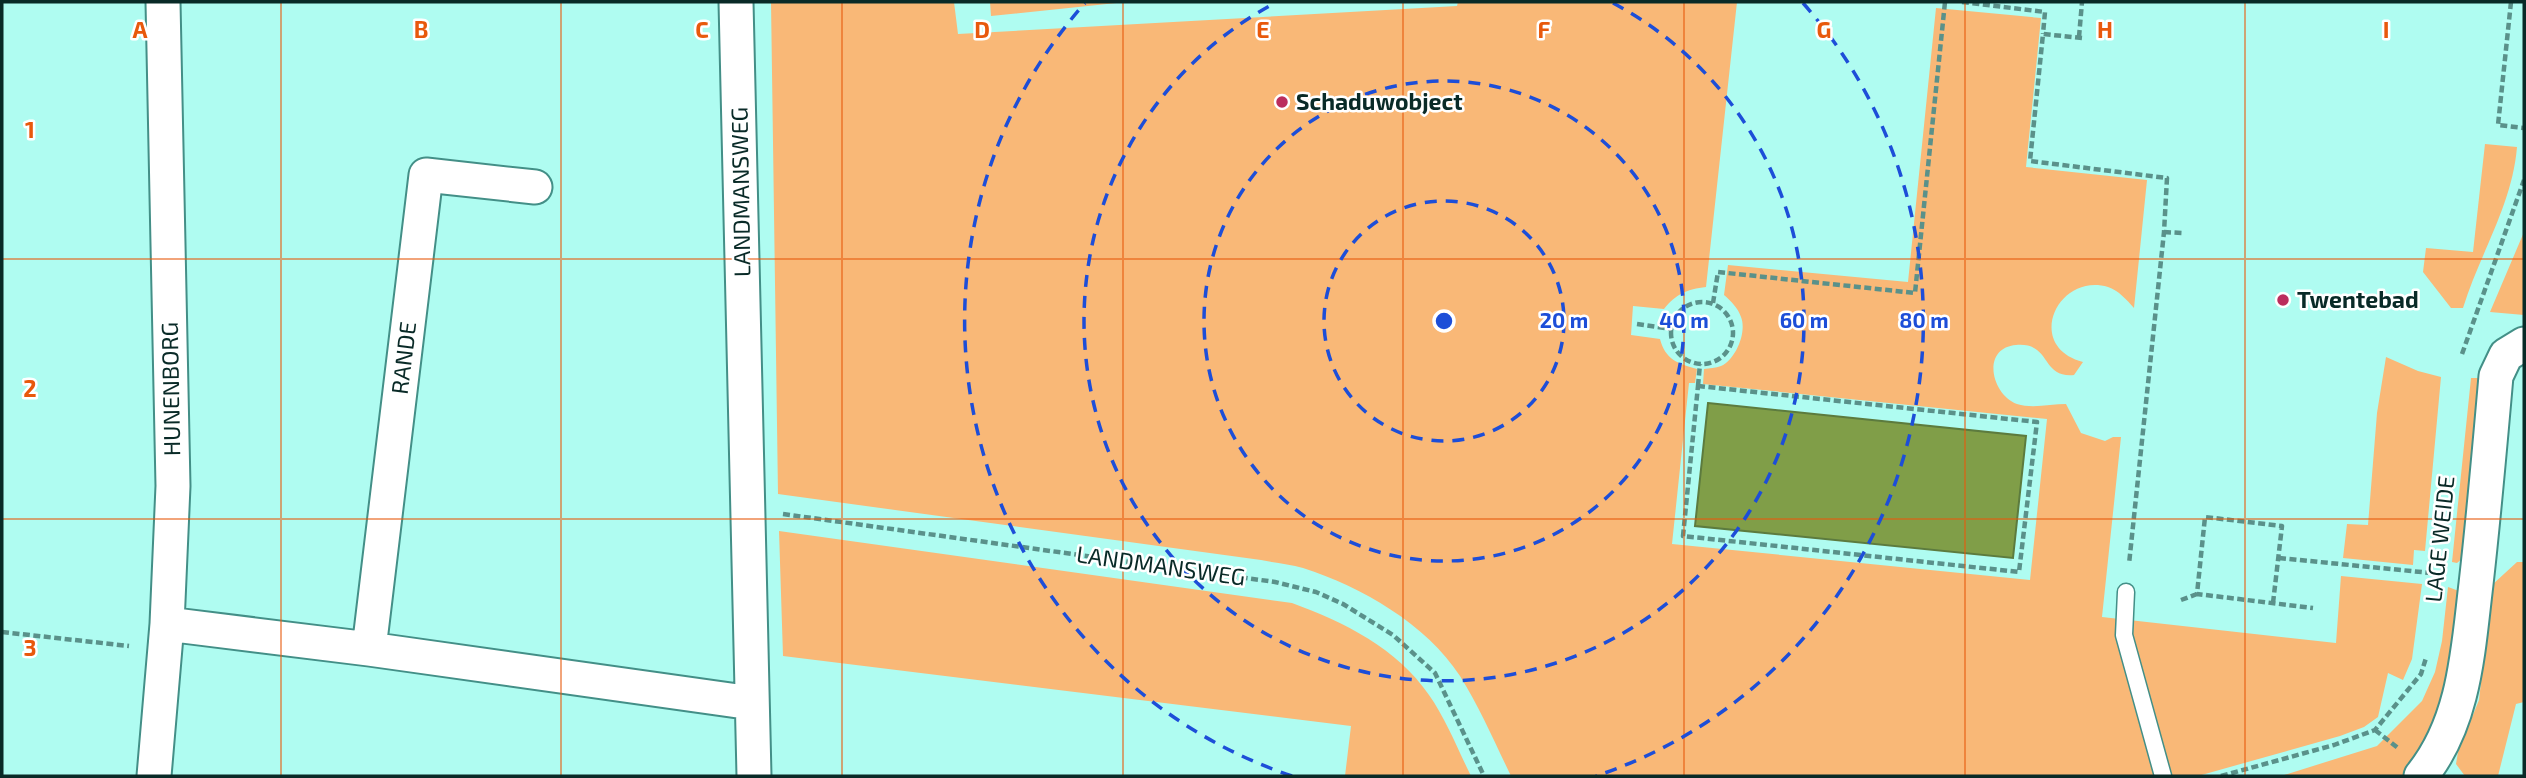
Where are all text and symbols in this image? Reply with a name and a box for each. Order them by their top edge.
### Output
text: A [132,15,148,43]
text: B [414,15,428,43]
text: C [695,15,709,43]
text: D [974,15,990,43]
text: E [1256,15,1270,43]
text: F [1538,15,1551,43]
text: G [1817,15,1831,43]
text: H [2097,15,2113,43]
text: I [2383,15,2389,43]
place label: Schaduwobject [1296,87,1463,115]
marker: Schaduwobject [1274,94,1290,110]
street label: LANDMANSWEG [725,107,755,277]
text: 1 [25,115,35,143]
place label: Twentebad [2297,285,2419,313]
marker: Twentebad [2275,292,2291,308]
text: 20 m [1540,307,1588,332]
text: 40 m [1659,307,1709,332]
text: 60 m [1780,307,1828,332]
text: 80 m [1899,307,1949,332]
centre of rings [1432,309,1456,333]
street label: RANDE [385,320,421,396]
street label: HUNENBORG [155,322,185,456]
text: 2 [23,374,37,402]
street label: LAGE WEIDE [2418,474,2460,604]
street label: LANDMANSWEG [1075,539,1247,591]
text: 3 [23,633,37,661]

